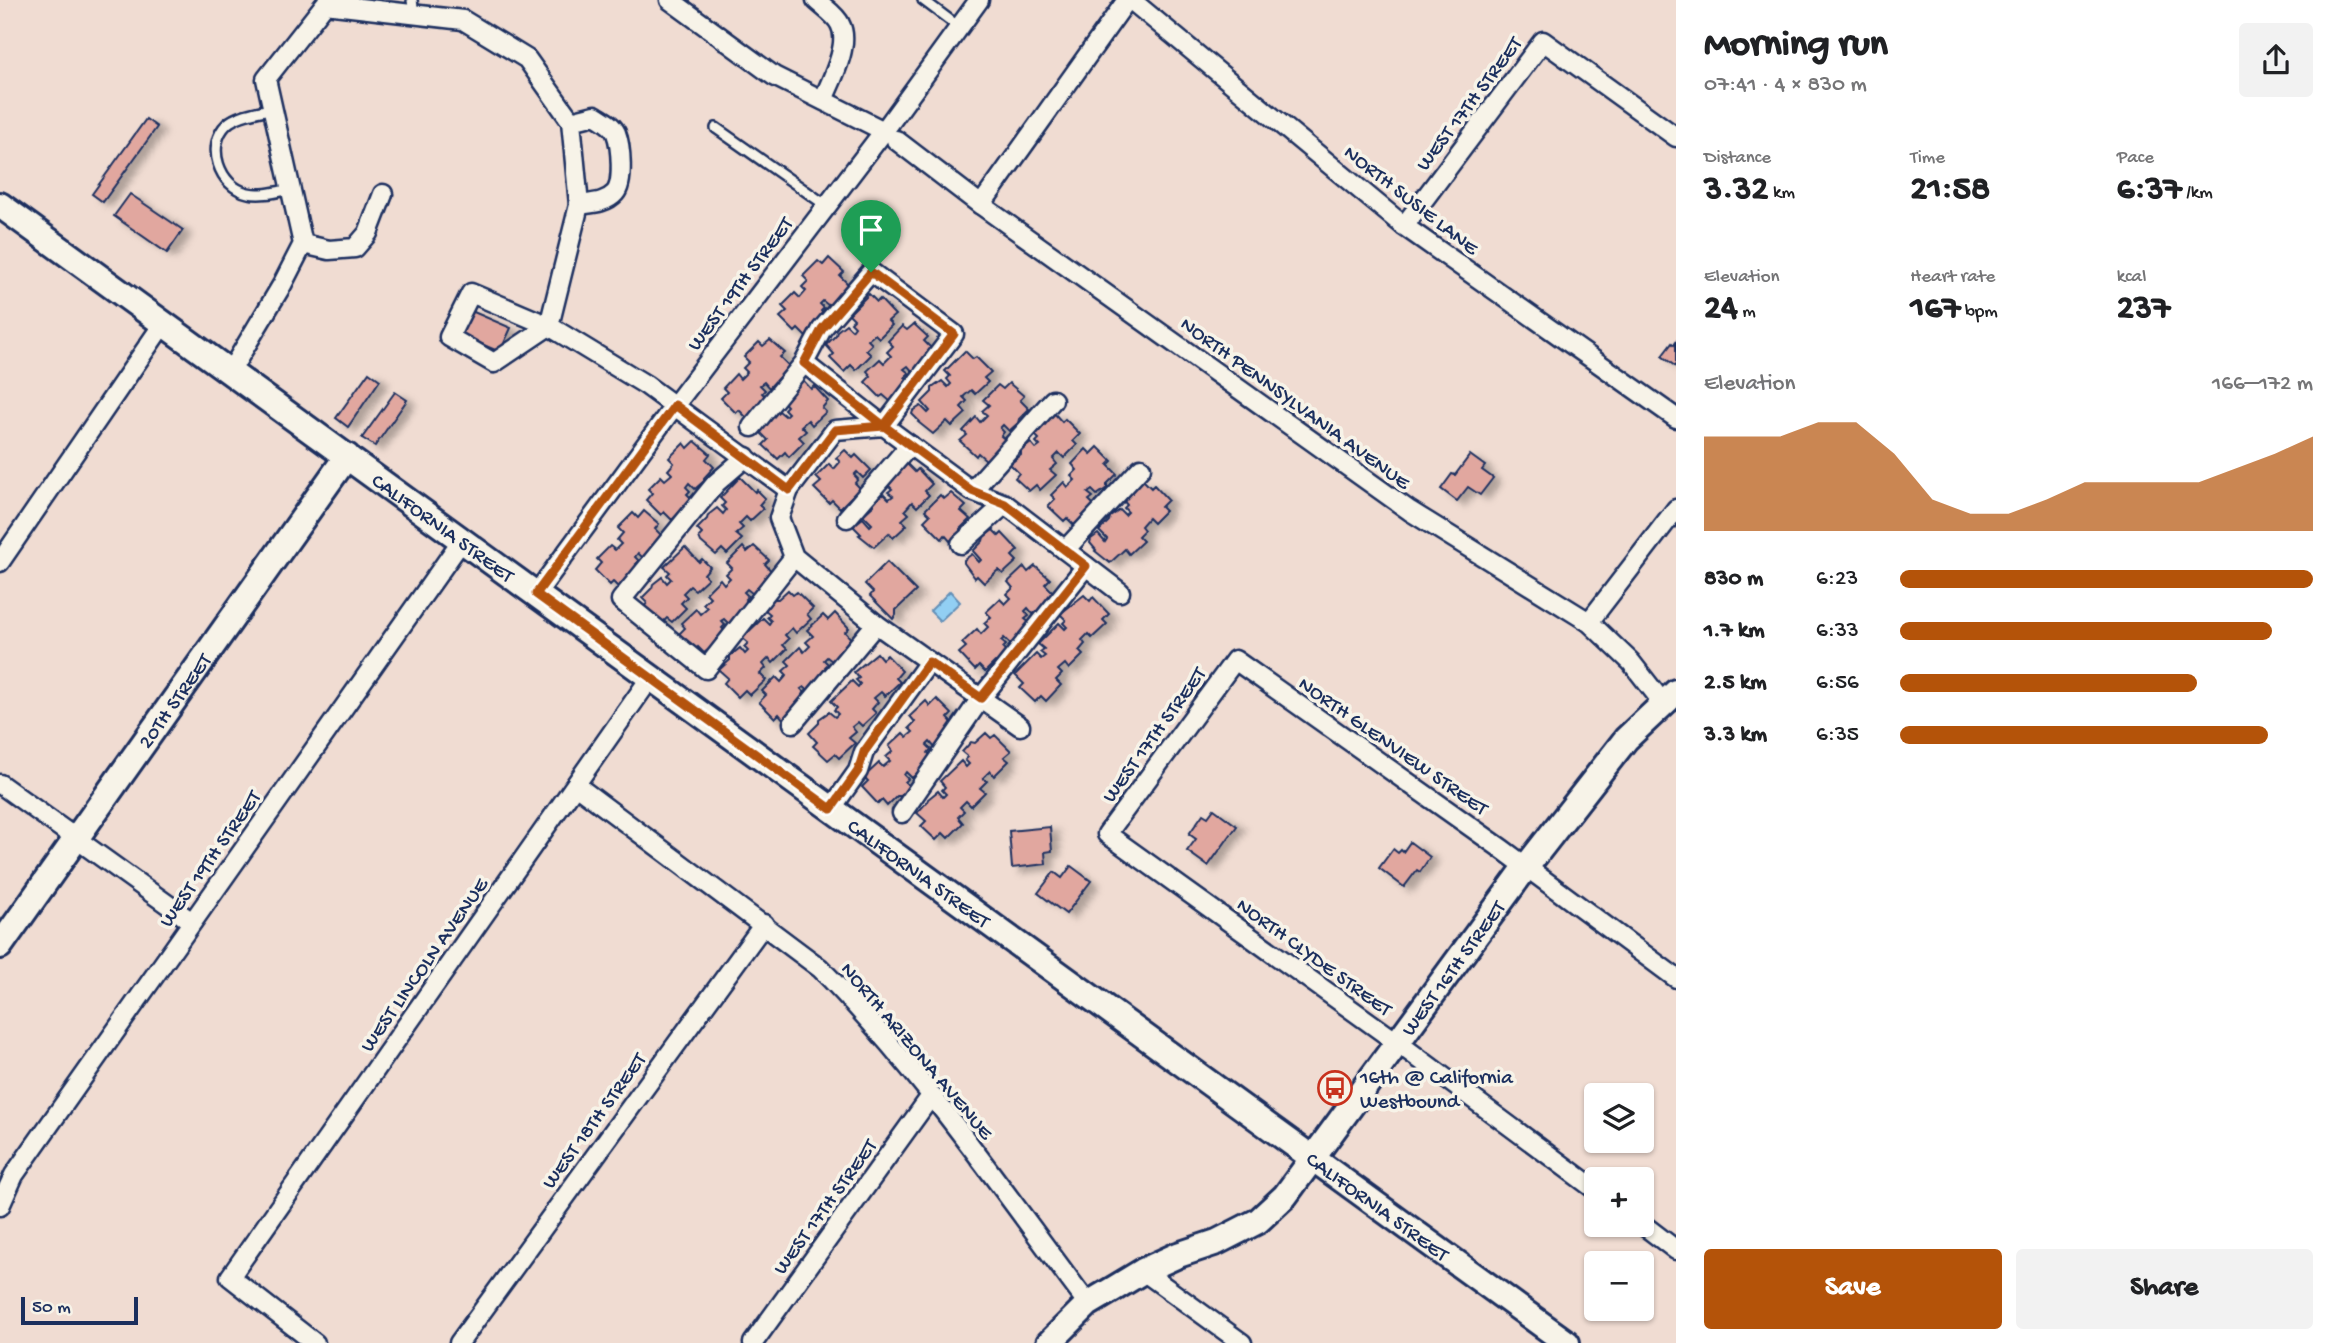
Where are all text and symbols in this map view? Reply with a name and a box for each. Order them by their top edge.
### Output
button: share [2239,23,2313,97]
text: Morning run [1704,24,1888,68]
street label: WEST 17TH STREET [1412,32,1530,177]
text: 07:41 · 4 × 830 m [1704,72,1867,99]
street label: NORTH SUSIE LANE [1338,141,1483,263]
text: Distance [1704,147,1771,170]
text: Time [1910,147,1945,170]
text: Pace [2117,147,2154,170]
text: 3.32 [1704,170,1768,211]
text: 21:58 [1910,170,1990,211]
text: 6:37 [2117,170,2182,211]
text: km [1768,182,1795,205]
text: /km [2182,182,2213,205]
pin [841,200,901,272]
icon: arrive [852,211,890,249]
street label: WEST 19TH STREET [683,213,801,357]
text: Elevation [1704,266,1780,289]
text: Heart rate [1910,266,1995,289]
text: kcal [2117,266,2146,289]
text: 24 [1704,289,1738,330]
text: 167 [1910,289,1960,330]
text: 237 [2117,289,2170,330]
text: m [1738,301,1756,324]
text: bpm [1960,301,1998,324]
street label: NORTH PENNSYLVANIA AVENUE [1174,313,1414,497]
text: Elevation [1704,371,1795,398]
text: 166–172 m [2212,371,2313,398]
street label: CALIFORNIA STREET [365,470,518,591]
text: 830 m [1704,566,1763,593]
text: 6:23 [1816,566,1858,593]
text: 1.7 km [1704,618,1765,645]
text: 6:33 [1816,618,1859,645]
street label: 20TH STREET [135,649,219,755]
street label: WEST 17TH STREET [1098,663,1214,809]
text: 2.5 km [1704,670,1767,697]
text: 6:56 [1816,670,1859,697]
street label: NORTH GLENVIEW STREET [1292,673,1492,823]
text: 3.3 km [1704,722,1767,749]
text: 6:35 [1816,722,1859,749]
street label: WEST 19TH STREET [155,786,269,933]
street label: CALIFORNIA STREET [841,815,994,936]
street label: WEST LINCOLN AVENUE [356,873,496,1058]
street label: NORTH CLYDE STREET [1230,894,1396,1024]
street label: WEST 16TH STREET [1398,896,1513,1042]
street label: NORTH ARIZONA AVENUE [834,958,998,1147]
street label: WEST 18TH STREET [538,1049,654,1195]
place label: 16th @ California Westbound [1359,1067,1514,1116]
bus stop icon: 16th @ California Westbound [1316,1069,1354,1107]
map controls [1584,1083,1654,1321]
button: layers [1584,1083,1654,1153]
street label: WEST 17TH STREET [769,1135,885,1281]
street label: CALIFORNIA STREET [1300,1148,1453,1269]
button: + [1584,1167,1654,1237]
button: Save [1704,1249,2002,1329]
button: Share [2016,1249,2313,1329]
button: − [1584,1251,1654,1321]
scale bar [21,1294,138,1326]
text: 50 m [32,1297,71,1320]

